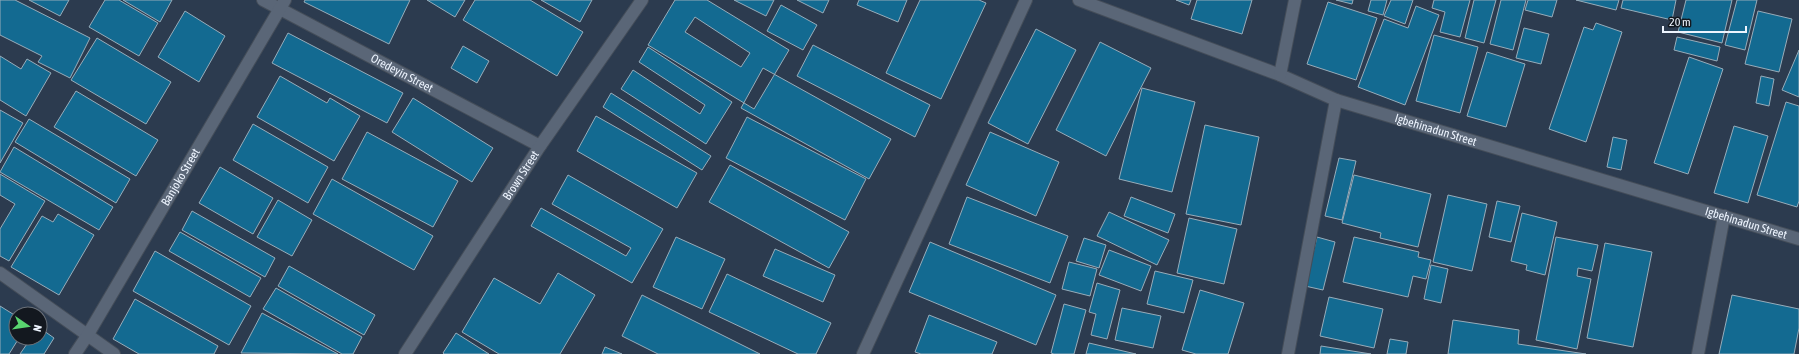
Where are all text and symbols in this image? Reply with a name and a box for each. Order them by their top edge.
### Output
scale bar [1663,8,1746,34]
text: 20 m [1669,15,1691,29]
street label: Oredeyin Street [368,51,436,96]
street label: Igbehinadun Street [1393,111,1479,149]
street label: Banjoko Street [158,145,203,208]
street label: Brown Street [500,148,542,203]
street label: Igbehinadun Street [1703,204,1789,242]
north arrow [8,306,48,346]
text: N [31,324,44,333]

